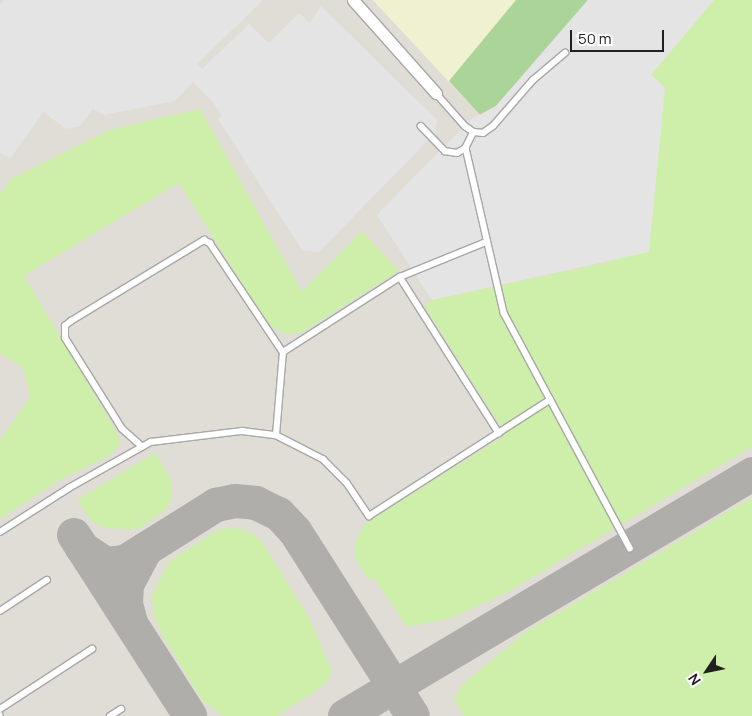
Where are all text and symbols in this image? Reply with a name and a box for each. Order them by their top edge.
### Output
scale bar [572,20,666,52]
text: 50 m [578,28,612,49]
north arrow [682,646,732,696]
text: N [683,670,705,689]

